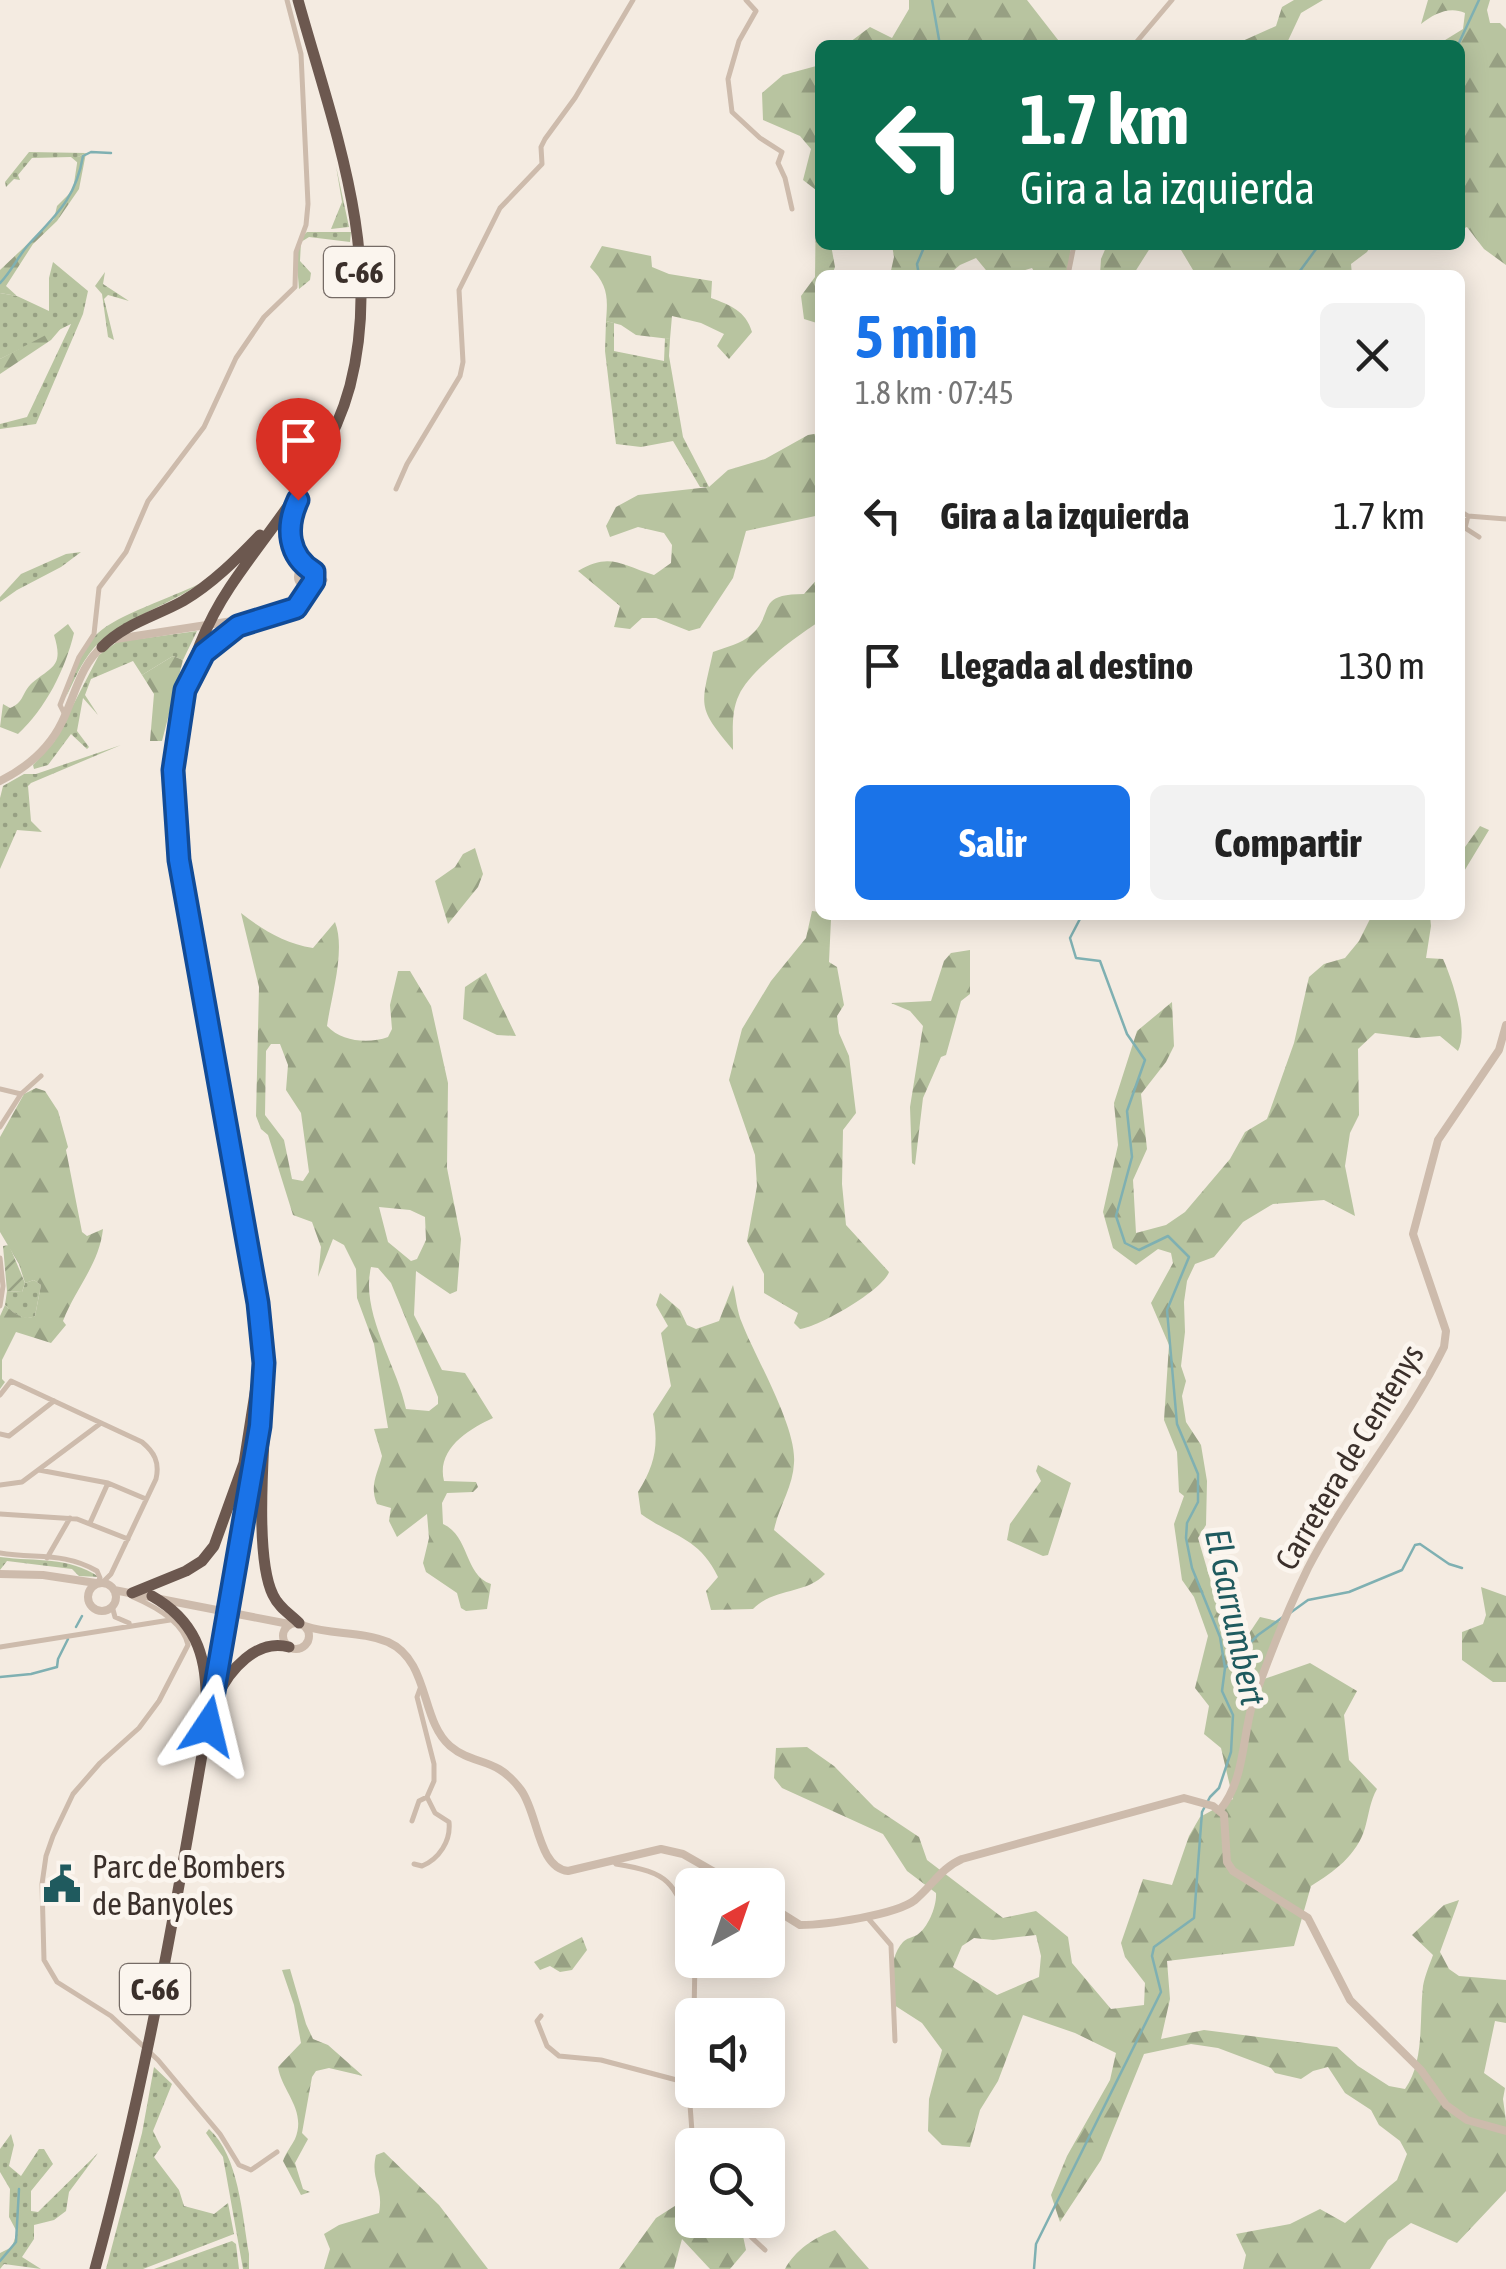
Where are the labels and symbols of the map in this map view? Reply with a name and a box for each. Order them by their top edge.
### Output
road number: C-66 [324,247,394,297]
pin [256,398,341,501]
street label: Carretera de Centenys [1267,1338,1431,1576]
water label: El Garrumbert [1198,1525,1274,1709]
position arrow [156,1674,260,1778]
place label: Parc de Bombers de Banyoles [92,1848,285,1922]
public building icon: Parc de Bombers de Banyoles [41,1863,83,1905]
north arrow [675,1868,785,1978]
road number: C-66 [120,1964,190,2014]

